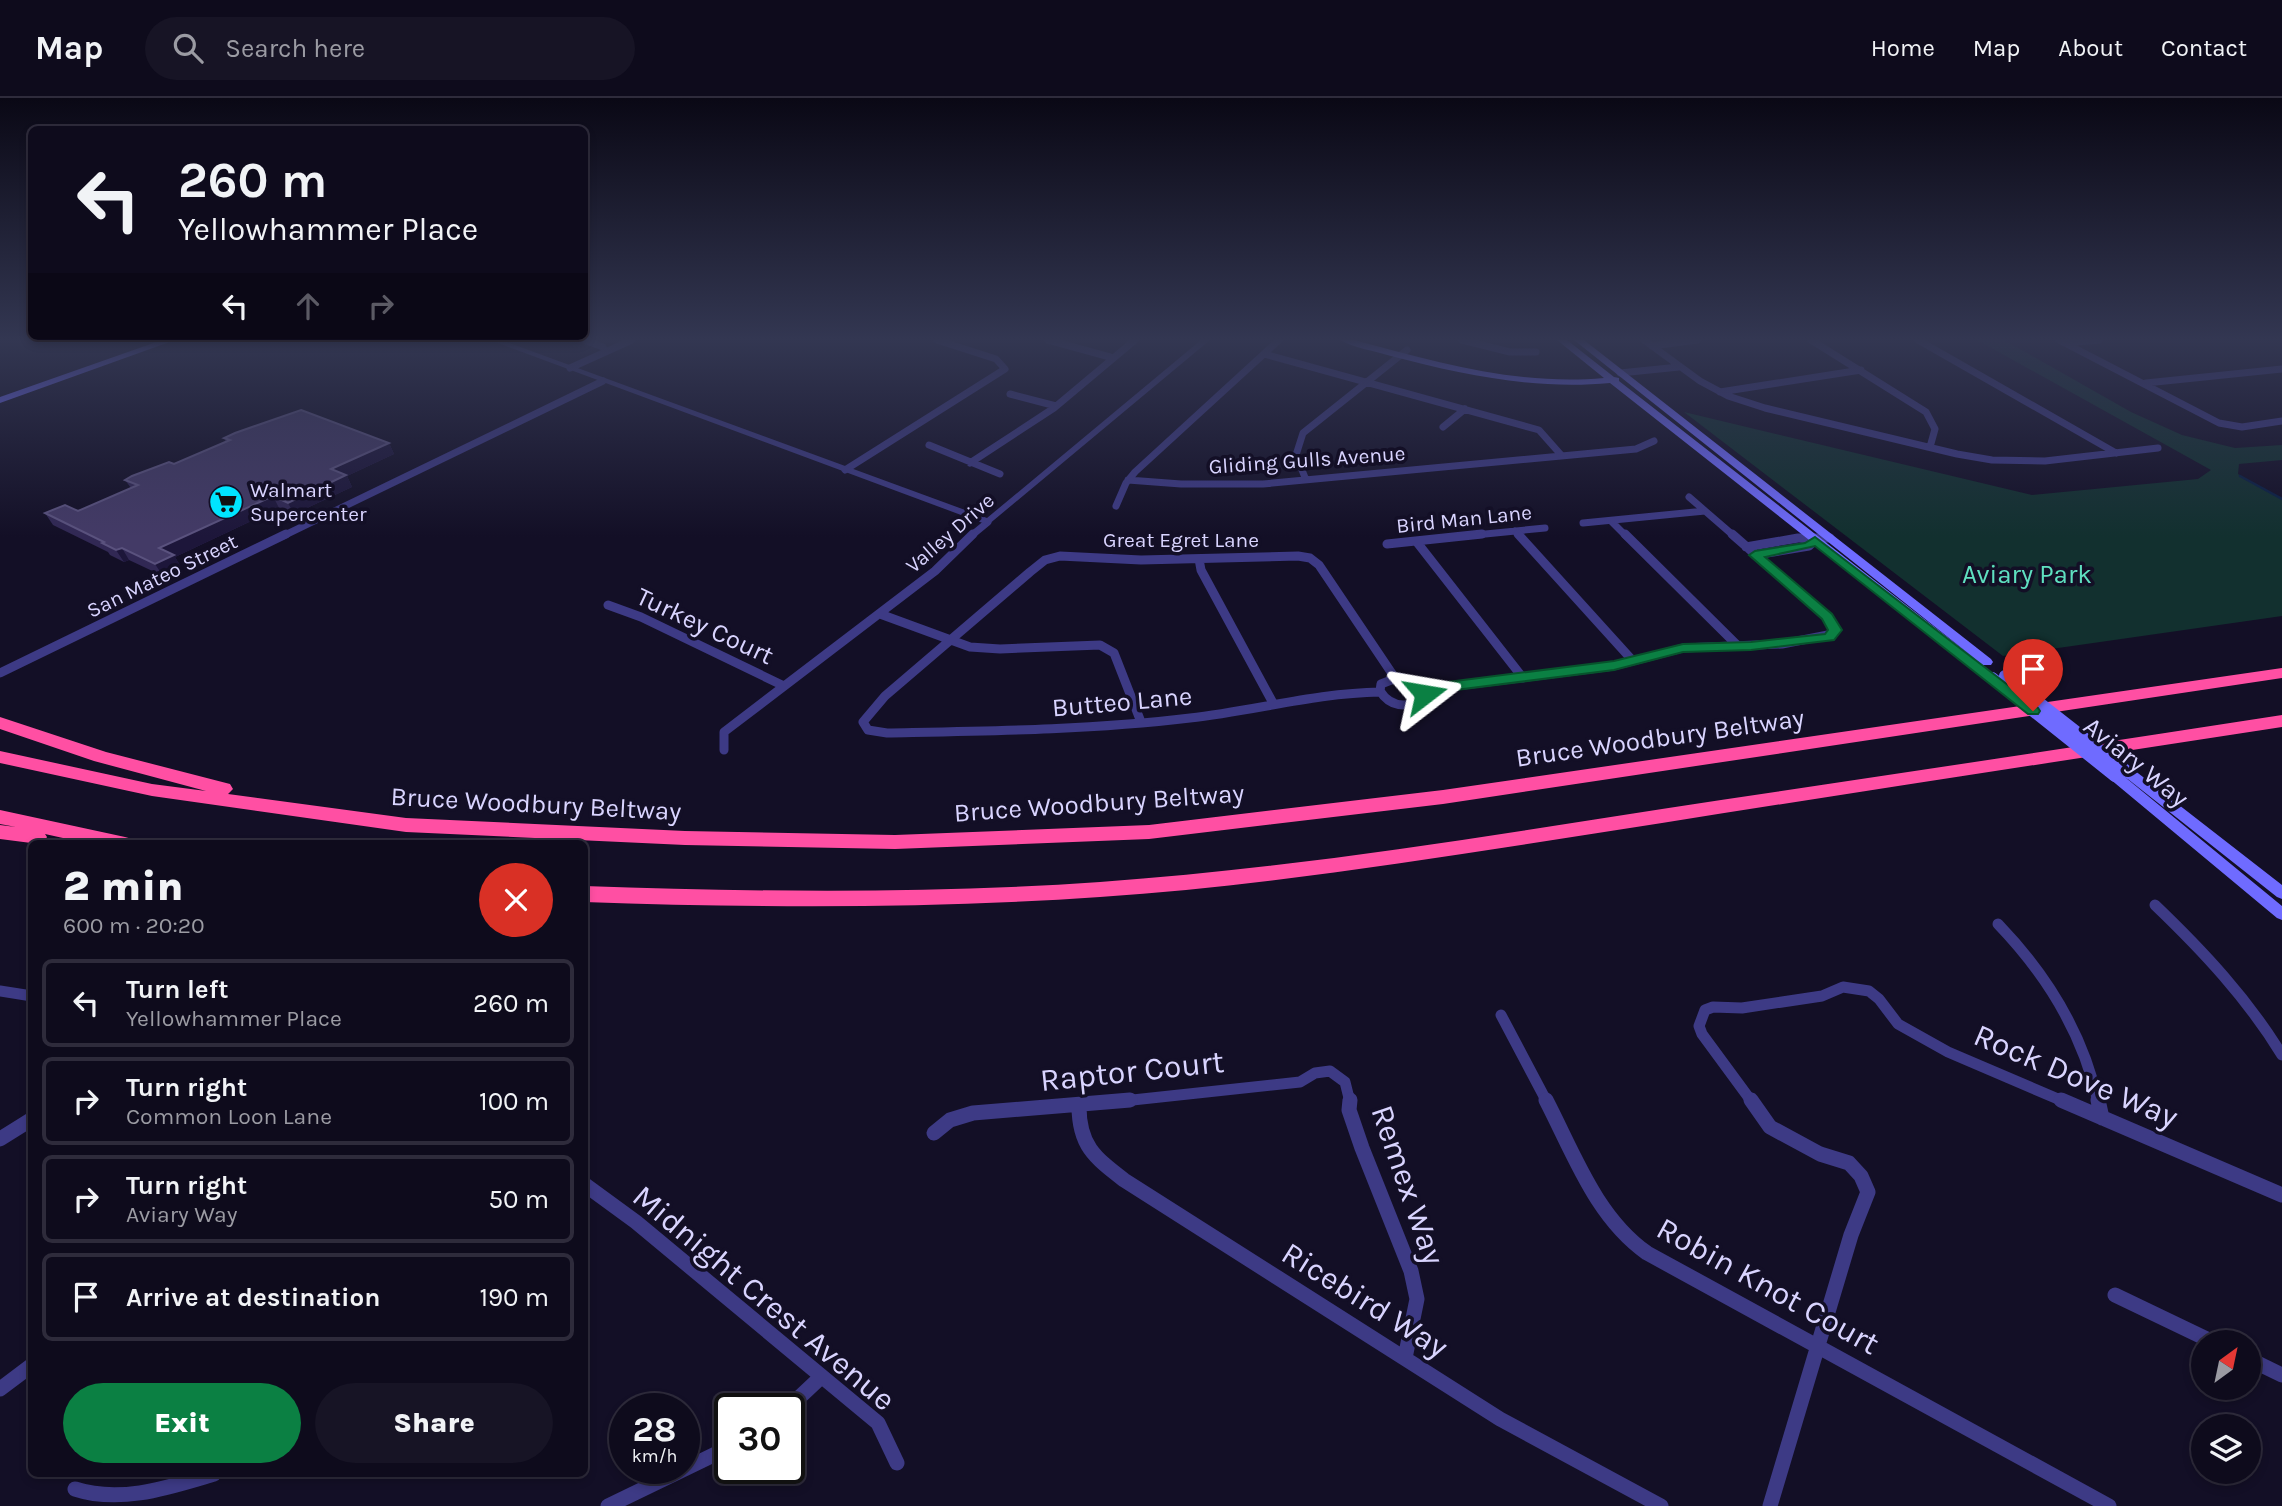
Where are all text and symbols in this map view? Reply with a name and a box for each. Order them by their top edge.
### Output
search box [145,17,635,80]
text: Map [35,29,103,67]
icon: search [169,29,207,67]
text: Search here [225,33,365,64]
text: Home [1871,34,1935,62]
text: Map [1973,34,2020,62]
text: About [2058,34,2123,62]
text: Contact [2161,34,2247,62]
text: 260 m [178,152,327,209]
icon: left [63,154,154,245]
text: Yellowhammer Place [178,211,478,248]
icon: left [216,287,254,325]
icon: ahead [289,287,327,325]
icon: right [362,287,400,325]
street label: Gliding Gulls Avenue [1208,441,1406,479]
place label: Walmart Supercenter [250,478,367,526]
supermarket icon: Walmart Supercenter [207,483,245,521]
street label: Valley Drive [901,488,999,578]
street label: Bird Man Lane [1395,500,1533,538]
street label: Great Egret Lane [1103,528,1259,552]
street label: San Mateo Street [83,529,241,623]
park label: Aviary Park [1962,559,2092,590]
street label: Turkey Court [632,581,779,671]
pin [2003,639,2063,711]
icon: arrive [2014,650,2052,688]
position arrow [1388,657,1462,731]
street label: Butteo Lane [1051,680,1193,724]
street label: Bruce Woodbury Beltway [1514,702,1806,774]
street label: Aviary Way [2077,710,2195,814]
street label: Bruce Woodbury Beltway [953,777,1245,829]
street label: Bruce Woodbury Beltway [390,781,682,827]
text: 2 min [63,861,183,911]
button: close [479,863,553,937]
text: 600 m · 20:20 [63,912,205,939]
text: Turn left [126,974,228,1005]
icon: left [67,984,105,1022]
text: 260 m [473,988,549,1019]
text: Yellowhammer Place [126,1005,342,1032]
street label: Rock Dove Way [1968,1016,2184,1136]
street label: Raptor Court [1038,1043,1226,1099]
text: Turn right [126,1072,247,1103]
icon: right [67,1082,105,1120]
text: 100 m [479,1086,549,1117]
street label: Remex Way [1363,1100,1453,1270]
text: Common Loon Lane [126,1103,332,1130]
text: Turn right [126,1170,247,1201]
street label: Midnight Crest Avenue [625,1177,903,1419]
icon: right [67,1180,105,1218]
text: 50 m [488,1184,549,1215]
text: Aviary Way [126,1201,237,1228]
street label: Robin Knot Court [1650,1210,1886,1362]
street label: Ricebird Way [1275,1234,1455,1366]
icon: arrive [67,1278,105,1316]
text: Arrive at destination [126,1282,380,1313]
text: 190 m [479,1282,549,1313]
north arrow [2191,1330,2261,1400]
map controls [2191,1330,2261,1484]
button: Exit [63,1383,301,1463]
button: Share [315,1383,553,1463]
speed limit sign: 30 [714,1393,805,1484]
text: 28 [633,1409,676,1450]
button: layers [2191,1414,2261,1484]
text: km/h [632,1445,677,1467]

